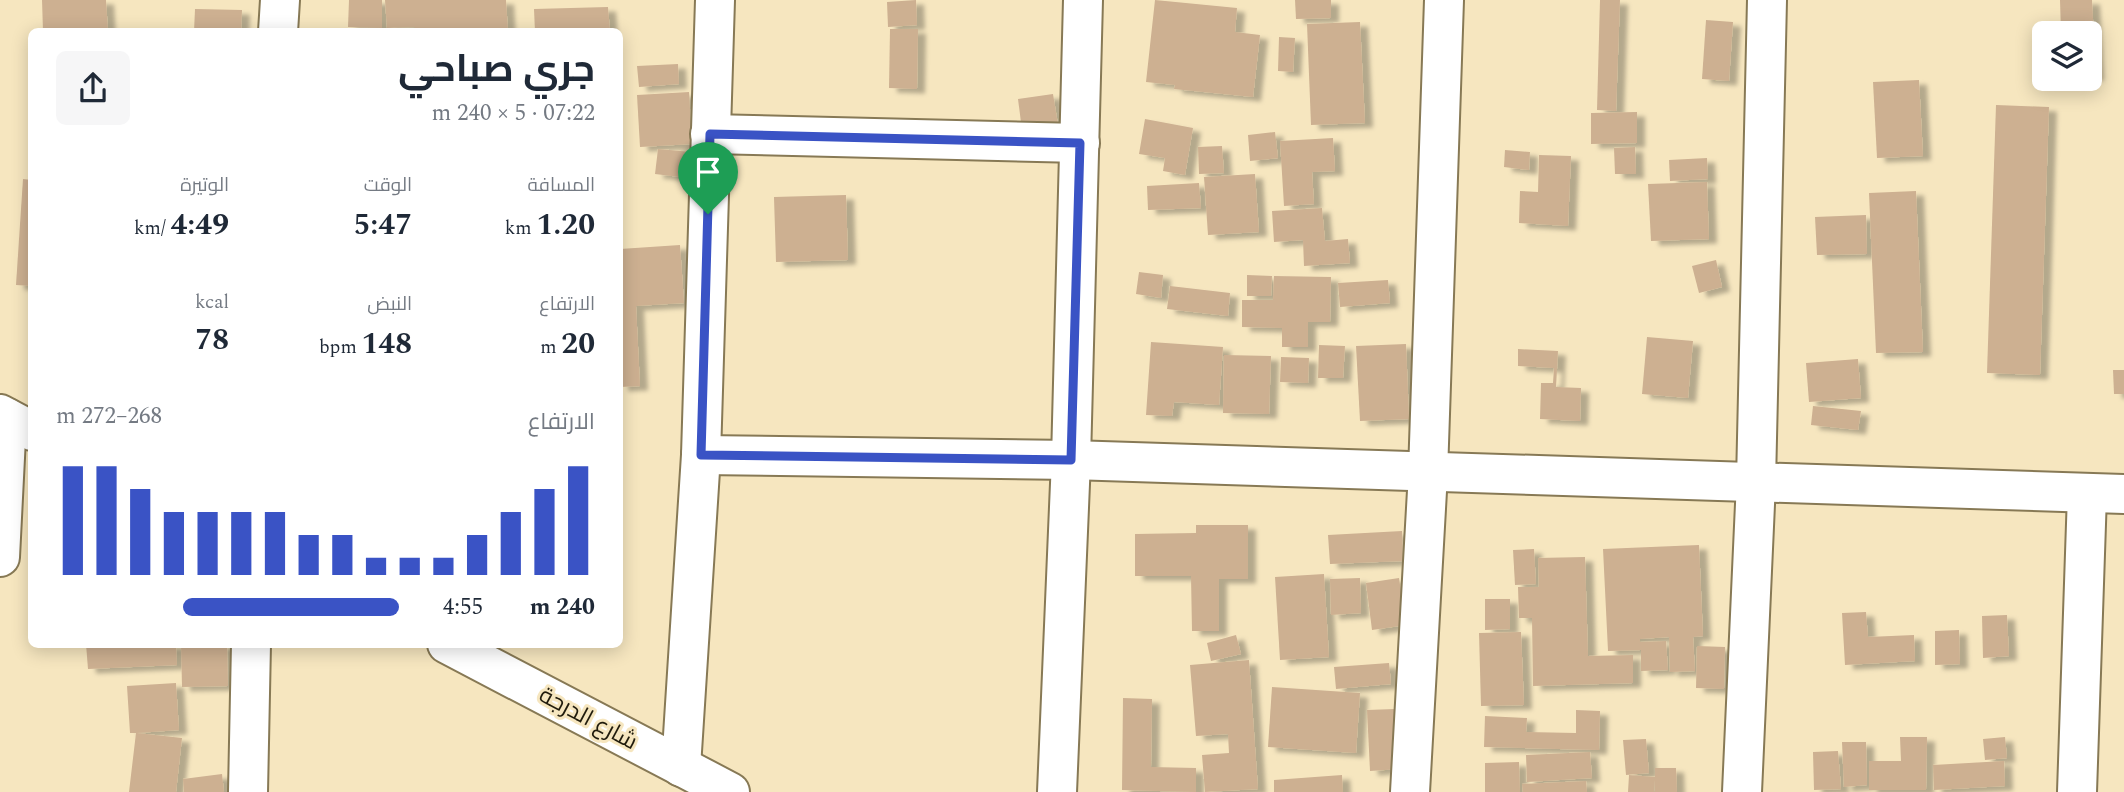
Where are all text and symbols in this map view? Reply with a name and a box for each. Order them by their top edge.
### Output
map controls [2032,21,2102,91]
button: layers [2032,21,2102,91]
text: جري صباحي [398,41,595,99]
button: share [56,51,130,125]
text: 07:22 · 5 × 240 m [431,96,595,131]
pin [678,142,738,214]
icon: arrive [689,153,727,191]
text: الوتيرة [180,171,229,200]
text: الوقت [364,171,412,200]
text: المسافة [527,171,595,200]
text: 4:49 [170,202,229,248]
text: 5:47 [353,202,412,248]
text: 1.20 [536,202,595,248]
text: /km [134,214,170,243]
text: km [505,214,536,243]
text: kcal [195,288,229,317]
text: النبض [367,290,412,319]
text: الارتفاع [539,290,595,319]
text: 78 [195,317,229,363]
text: 148 [362,321,412,367]
text: 20 [561,321,595,367]
text: bpm [319,333,362,362]
text: m [540,333,561,362]
text: 268–272 m [56,399,162,434]
text: الارتفاع [528,405,595,440]
text: 4:55 [443,590,483,625]
text: 240 m [530,590,595,625]
street label: شارع الدرجة [532,678,644,760]

